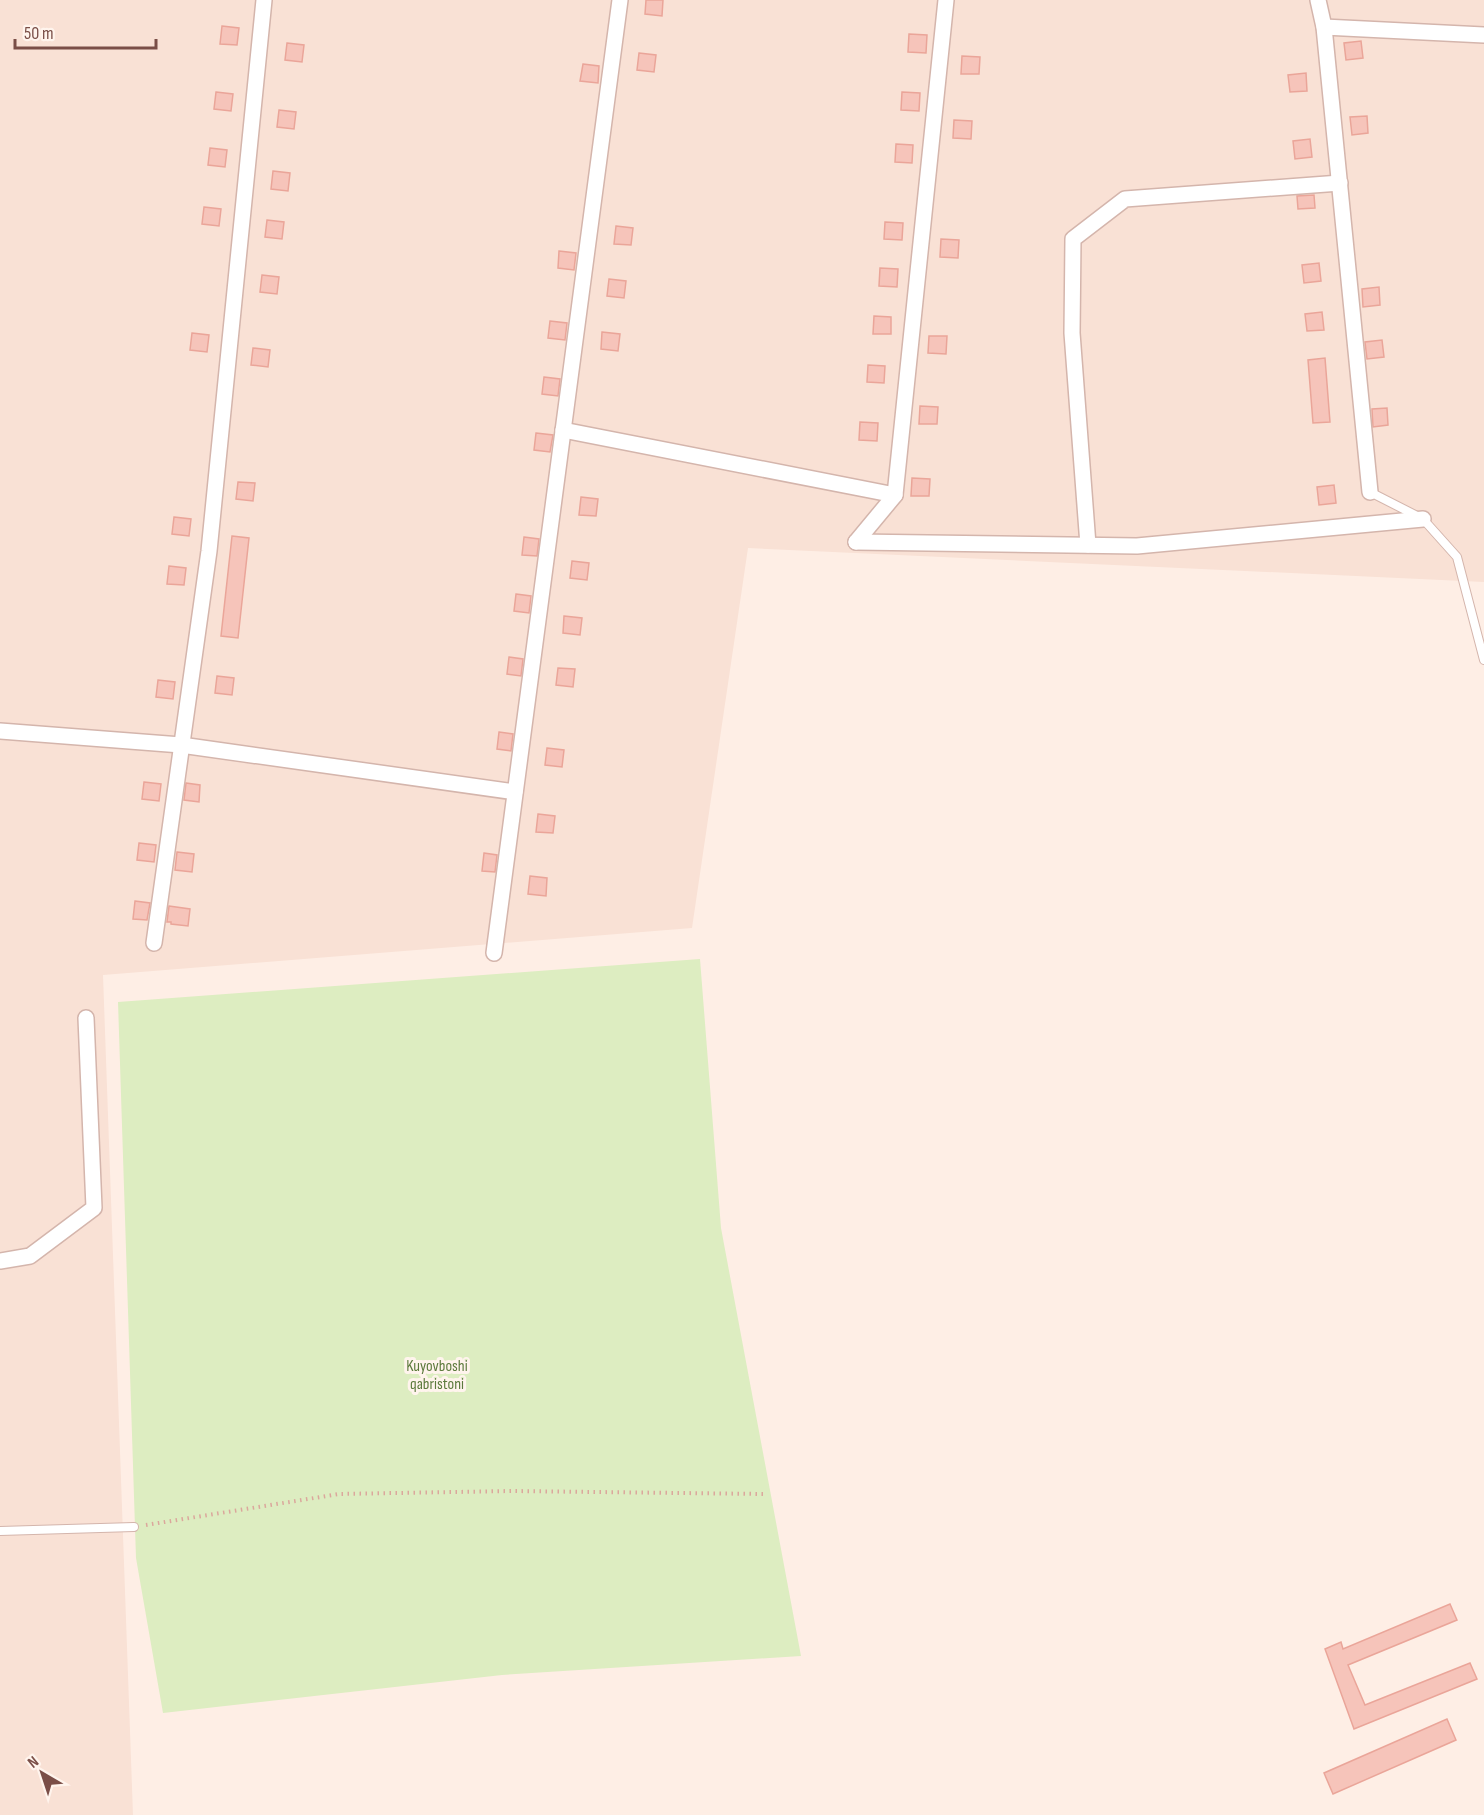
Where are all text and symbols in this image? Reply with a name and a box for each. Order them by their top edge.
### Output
scale bar [15,12,156,50]
text: 50 m [24,23,54,44]
park label: Kuyovboshi qabristoni [406,1357,468,1394]
north arrow [12,1743,72,1803]
text: N [24,1752,43,1773]

